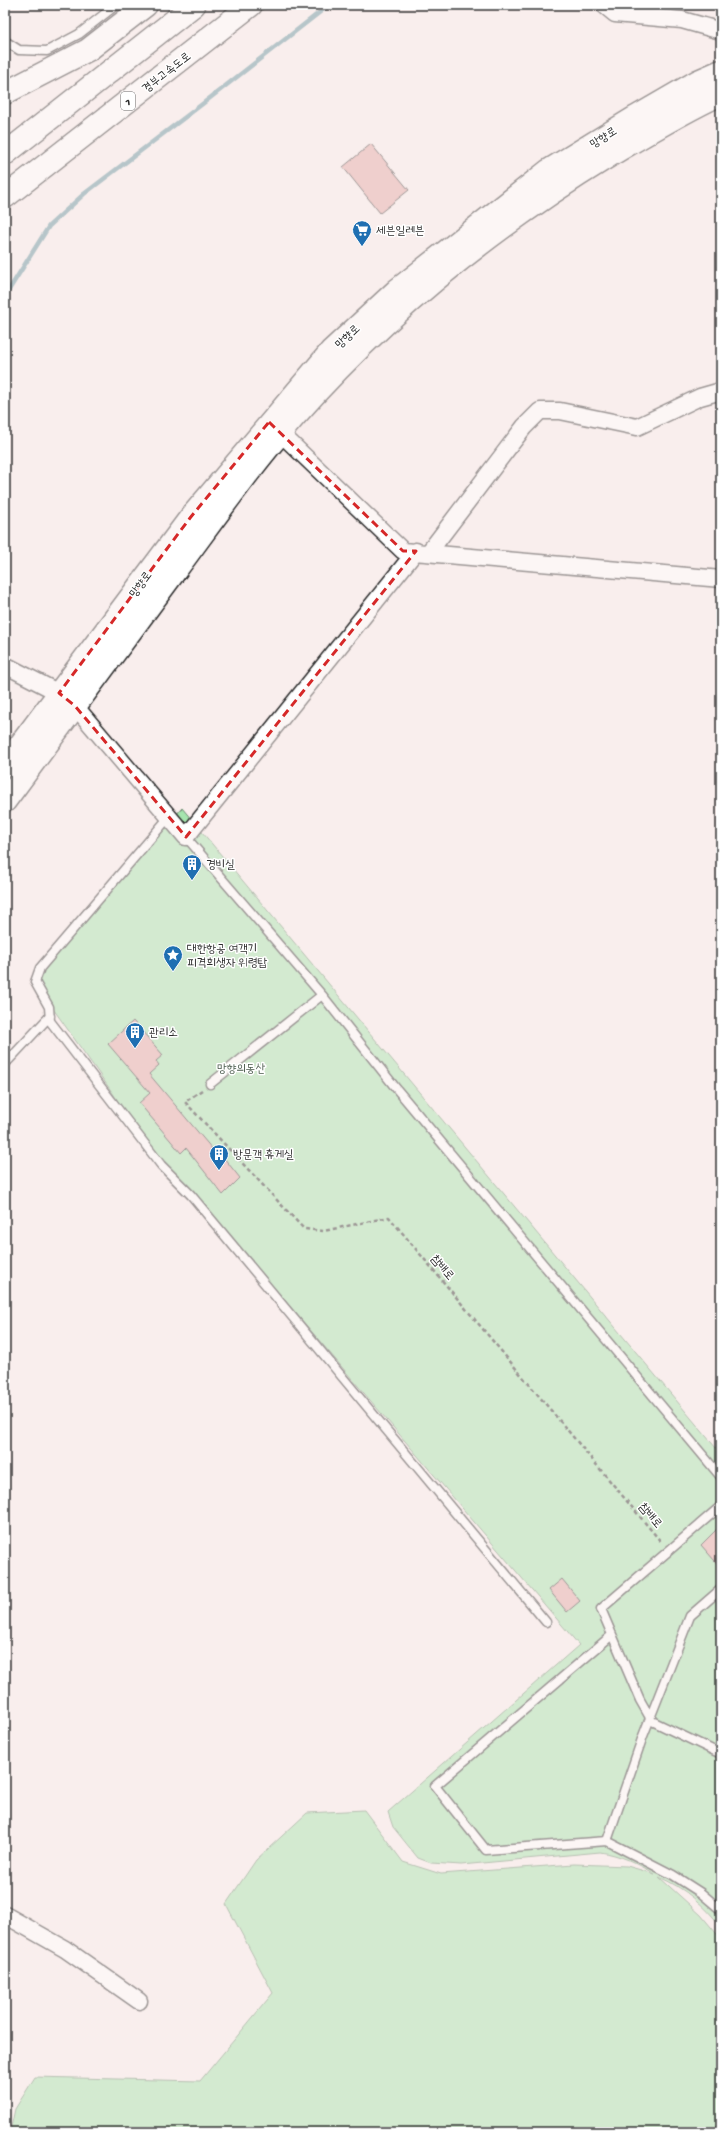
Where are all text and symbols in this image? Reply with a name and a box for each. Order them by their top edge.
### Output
street label: 경부고속도로 [140,50,194,97]
road number: 1 [121,92,135,110]
street label: 망향로 [588,125,620,152]
supermarket icon: 세븐일레븐 [351,219,373,247]
place label: 세븐일레븐 [376,225,424,239]
street label: 망향로 [333,322,364,352]
street label: 망향로 [127,569,156,601]
building icon: 경비실 [181,853,203,881]
place label: 경비실 [206,859,235,873]
place label: 대한항공 여객기 피격희생자 위령탑 [187,943,267,971]
place icon: 대한항공 여객기 피격희생자 위령탑 [162,944,184,972]
building icon: 관리소 [124,1021,146,1049]
place label: 관리소 [149,1027,178,1041]
park label: 망향의동산 [217,1063,265,1077]
building icon: 방문객 휴게실 [208,1143,230,1171]
place label: 방문객 휴게실 [233,1148,294,1163]
street label: 참배로 [427,1253,456,1284]
street label: 참배로 [635,1501,664,1532]

